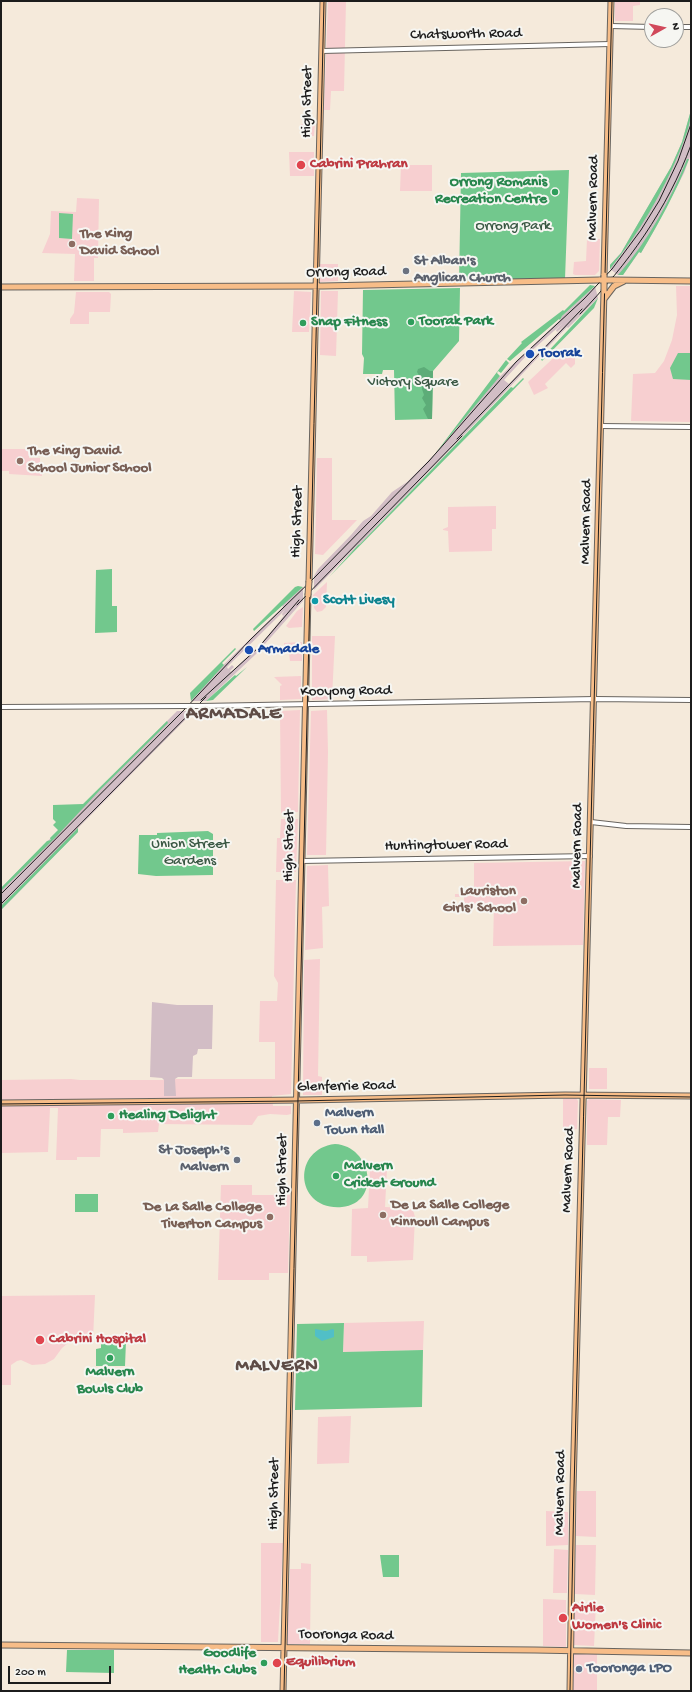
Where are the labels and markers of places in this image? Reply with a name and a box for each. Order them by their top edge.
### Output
place label: Cabrini Prahran [310,156,408,174]
marker: Cabrini Prahran [295,159,307,171]
place label: Orrong Romanis Recreation Centre [435,174,547,209]
marker: Orrong Romanis Recreation Centre [550,187,560,197]
place label: The King David School [80,226,159,261]
marker: The King David School [67,239,77,249]
place label: St Alban's Anglican Church [414,253,511,288]
marker: St Alban's Anglican Church [401,266,411,276]
place label: Toorak Park [419,313,493,331]
place label: Snap Fitness [311,314,387,332]
marker: Toorak Park [406,317,416,327]
marker: Snap Fitness [298,318,308,328]
place label: Toorak [539,345,581,363]
marker: Toorak [524,348,536,360]
place label: The King David School Junior School [28,443,152,478]
marker: The King David School Junior School [15,456,25,466]
place label: Scott Livesy [323,592,395,610]
marker: Scott Livesy [310,596,320,606]
place label: Armadale [258,641,319,659]
marker: Armadale [243,644,255,656]
place label: Lauriston Girls' School [443,883,516,918]
marker: Lauriston Girls' School [519,896,529,906]
place label: Malvern Town Hall [325,1105,384,1140]
place label: Healing Delight [119,1107,216,1125]
marker: Healing Delight [106,1111,116,1121]
marker: Malvern Town Hall [312,1118,322,1128]
place label: St Joseph's Malvern [159,1142,229,1177]
marker: St Joseph's Malvern [232,1155,242,1165]
place label: Malvern Cricket Ground [344,1158,435,1193]
marker: Malvern Cricket Ground [331,1171,341,1181]
place label: De La Salle College Kinnoull Campus [391,1197,509,1232]
place label: De La Salle College Tiverton Campus [144,1199,262,1234]
marker: De La Salle College Kinnoull Campus [378,1210,388,1220]
marker: De La Salle College Tiverton Campus [265,1212,275,1222]
place label: Cabrini Hospital [49,1331,146,1349]
marker: Cabrini Hospital [34,1334,46,1346]
marker: Malvern Bowls Club [105,1353,115,1363]
place label: Malvern Bowls Club [77,1364,143,1399]
place label: Airlie Women's Clinic [572,1600,661,1635]
marker: Airlie Women's Clinic [557,1612,569,1624]
place label: Goodlife Health Clubs [178,1645,256,1680]
place label: Equilibrium [286,1654,355,1672]
marker: Equilibrium [271,1657,283,1669]
marker: Goodlife Health Clubs [259,1658,269,1668]
place label: Tooronga LPO [587,1660,672,1678]
marker: Tooronga LPO [574,1664,584,1674]

